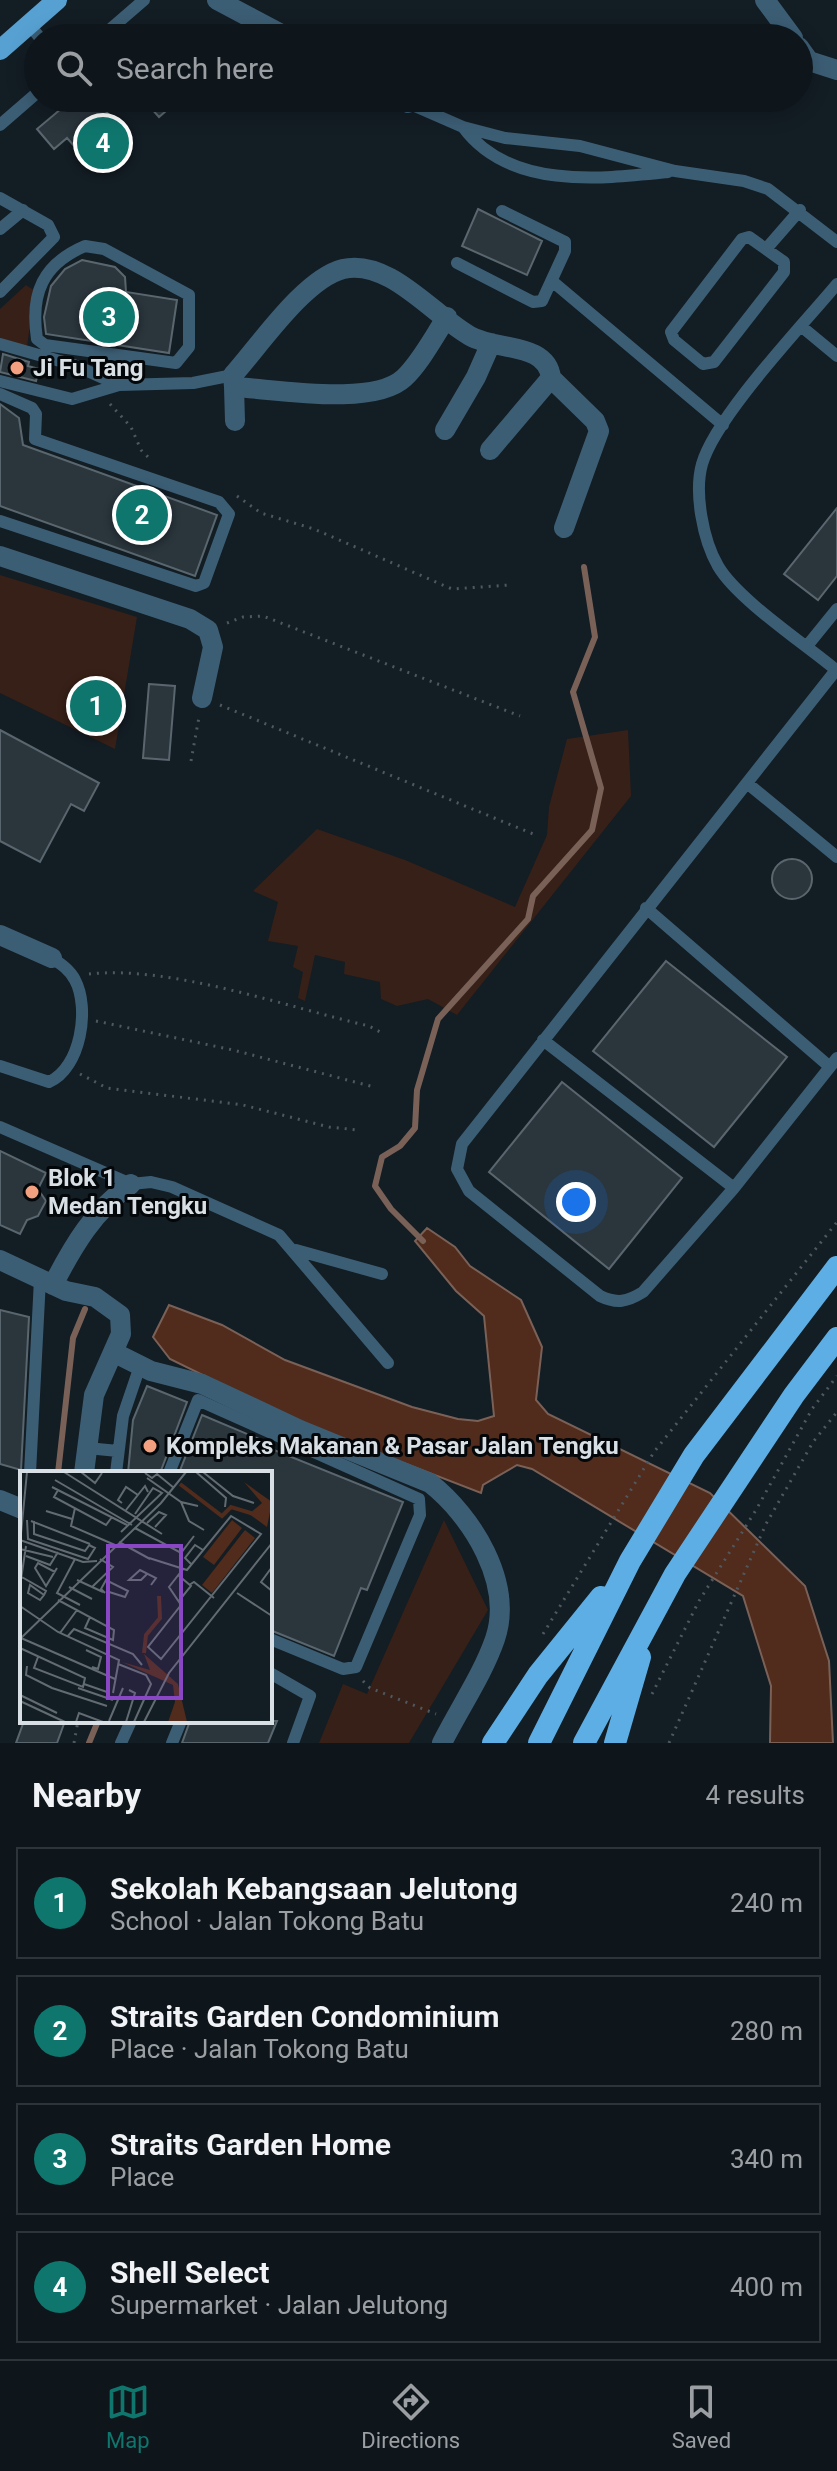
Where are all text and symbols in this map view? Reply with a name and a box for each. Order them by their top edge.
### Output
search box [24,24,813,112]
icon: search [52,46,96,90]
text: Search here [116,51,274,86]
pin: 4 [77,113,129,173]
pin: 3 [83,287,135,347]
place label: Ji Fu Tang [33,354,144,382]
marker: Ji Fu Tang [8,359,26,377]
pin: 2 [116,485,168,545]
pin: 1 [70,676,122,736]
place label: Blok 1 Medan Tengku [48,1164,207,1220]
your location [556,1182,596,1222]
marker: Blok 1 Medan Tengku [23,1183,41,1201]
place label: Kompleks Makanan & Pasar Jalan Tengku [166,1432,619,1460]
marker: Kompleks Makanan & Pasar Jalan Tengku [141,1437,159,1455]
inset map [20,1471,272,1723]
text: Nearby [32,1775,141,1815]
text: 4 results [706,1780,805,1810]
text: Sekolah Kebangsaan Jelutong [110,1871,518,1906]
text: 1 [53,1888,67,1918]
text: 240 m [730,1888,803,1918]
text: School · Jalan Tokong Batu [110,1906,424,1936]
text: Straits Garden Condominium [110,1999,499,2034]
text: 2 [53,2016,67,2046]
text: 280 m [730,2016,803,2046]
text: Place · Jalan Tokong Batu [110,2034,409,2064]
text: Straits Garden Home [110,2127,391,2162]
text: 3 [53,2144,67,2174]
text: 340 m [730,2144,803,2174]
text: Place [110,2162,174,2192]
text: Shell Select [110,2255,269,2290]
text: 4 [53,2272,67,2302]
text: 400 m [730,2272,803,2302]
text: Supermarket · Jalan Jelutong [110,2290,448,2320]
tab: Map [106,2380,150,2453]
tab: Directions [361,2380,460,2453]
tab: Saved [672,2380,731,2453]

